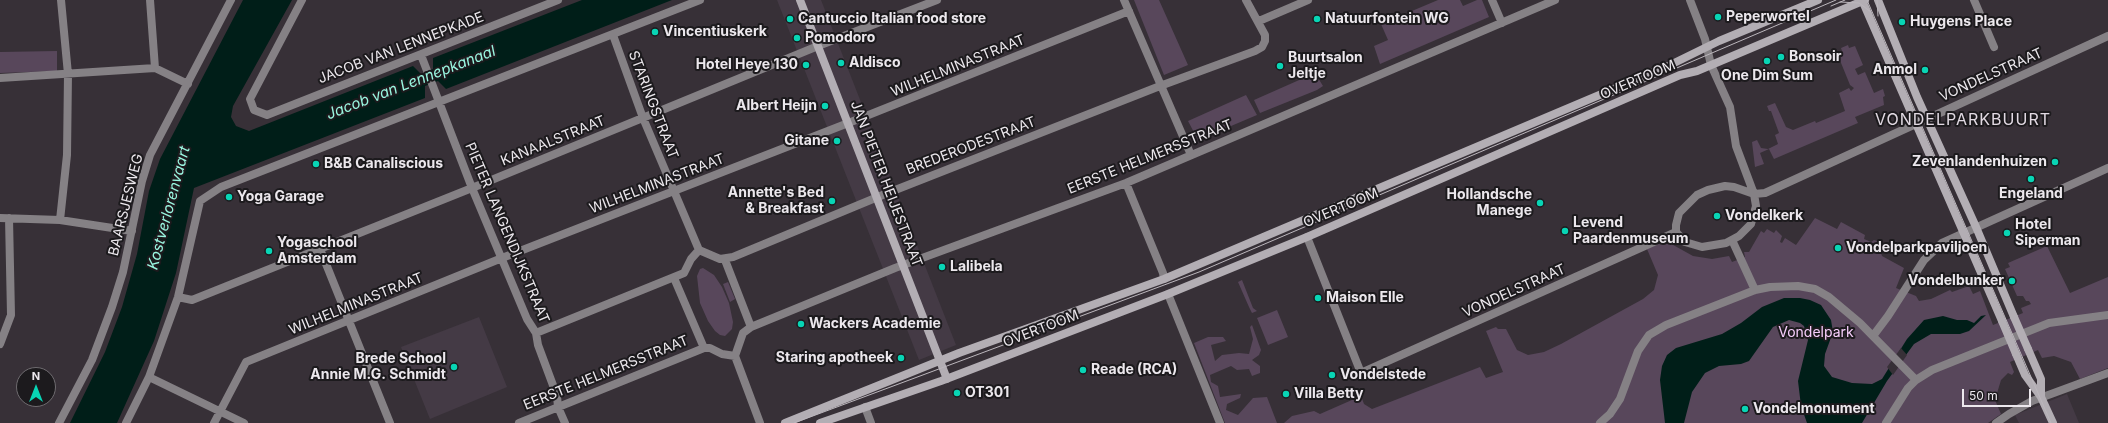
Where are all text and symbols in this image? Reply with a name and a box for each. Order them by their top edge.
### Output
street label: JACOB VAN LENNEPKADE [316,9,486,87]
place label: Peperwortel [1726,9,1810,25]
place label: Cantuccio Italian food store [798,11,986,27]
place label: Natuurfontein WG [1325,11,1449,27]
marker: Peperwortel [1713,12,1723,22]
marker: Cantuccio Italian food store [785,14,795,24]
marker: Natuurfontein WG [1312,14,1322,24]
place label: Huygens Place [1910,14,2012,30]
marker: Huygens Place [1897,17,1907,27]
place label: Vincentiuskerk [663,24,767,40]
marker: Vincentiuskerk [650,27,660,37]
place label: Pomodoro [805,30,875,46]
street label: WILHELMINASTRAAT [888,31,1028,101]
marker: Pomodoro [792,33,802,43]
water label: Jacob van Lennepkanaal [324,42,498,124]
street label: VONDELSTRAAT [1937,45,2045,105]
street label: STARINGSTRAAT [625,48,681,162]
place label: Bonsoir [1789,49,1841,65]
place label: Buurtsalon Jeltje [1288,50,1363,82]
marker: Bonsoir [1776,52,1786,62]
place label: Aldisco [849,55,901,71]
marker: One Dim Sum [1762,56,1772,66]
place label: Hotel Heye 130 [696,57,798,73]
street label: OVERTOOM [1598,57,1678,103]
marker: Aldisco [836,58,846,68]
marker: Hotel Heye 130 [801,60,811,70]
marker: Buurtsalon Jeltje [1275,61,1285,71]
place label: Anmol [1873,62,1917,78]
marker: Anmol [1920,65,1930,75]
place label: One Dim Sum [1721,68,1813,84]
place label: Albert Heijn [736,98,817,114]
street label: JAN PIETER HEIJESTRAAT [846,98,926,270]
marker: Albert Heijn [820,101,830,111]
district label: VONDELPARKBUURT [1875,110,2051,130]
street label: KANAALSTRAAT [498,112,608,170]
street label: BREDERODESTRAAT [904,113,1038,179]
street label: EERSTE HELMERSSTRAAT [1065,116,1235,198]
place label: Gitane [784,133,829,149]
marker: Gitane [832,136,842,146]
street label: PIETER LANGENDIJKSTRAAT [461,140,553,326]
water label: Kostverlorenvaart [144,144,194,272]
street label: WILHELMINASTRAAT [587,150,727,218]
street label: BAARSJESWEG [105,152,147,258]
place label: Zevenlandenhuizen [1912,154,2047,170]
place label: B&B Canaliscious [324,156,443,172]
marker: Zevenlandenhuizen [2050,157,2060,167]
marker: B&B Canaliscious [311,159,321,169]
marker: Engeland [2026,174,2036,184]
place label: Annette's Bed & Breakfast [728,185,824,218]
street label: OVERTOOM [1301,185,1381,231]
place label: Engeland [1999,186,2063,202]
place label: Hollandsche Manege [1447,187,1532,220]
place label: Yoga Garage [237,189,324,205]
marker: Yoga Garage [224,192,234,202]
marker: Annette's Bed & Breakfast [827,196,837,206]
marker: Hollandsche Manege [1535,198,1545,208]
place label: Vondelkerk [1725,208,1803,224]
marker: Vondelkerk [1712,211,1722,221]
place label: Levend Paardenmuseum [1573,215,1689,248]
place label: Hotel Siperman [2015,217,2081,250]
marker: Levend Paardenmuseum [1560,226,1570,236]
marker: Hotel Siperman [2002,228,2012,238]
place label: Yogaschool Amsterdam [277,235,357,268]
place label: Vondelparkpaviljoen [1846,240,1987,256]
marker: Vondelparkpaviljoen [1833,243,1843,253]
marker: Yogaschool Amsterdam [264,246,274,256]
place label: Lalibela [950,259,1003,275]
street label: VONDELSTRAAT [1460,261,1568,321]
marker: Lalibela [937,262,947,272]
street label: WILHELMINASTRAAT [286,269,426,339]
place label: Vondelbunker [1908,273,2004,289]
marker: Vondelbunker [2007,276,2017,286]
place label: Maison Elle [1326,290,1404,306]
marker: Maison Elle [1313,293,1323,303]
street label: OVERTOOM [1001,307,1081,351]
place label: Wackers Academie [809,316,941,332]
marker: Wackers Academie [796,319,806,329]
park label: Vondelpark [1778,325,1854,341]
street label: EERSTE HELMERSSTRAAT [521,332,691,414]
place label: Staring apotheek [776,350,893,366]
place label: Brede School Annie M.G. Schmidt [310,351,446,384]
marker: Staring apotheek [896,353,906,363]
marker: Brede School Annie M.G. Schmidt [449,362,459,372]
place label: Reade (RCA) [1091,362,1177,378]
marker: Reade (RCA) [1078,365,1088,375]
north arrow [16,367,56,407]
place label: Vondelstede [1340,367,1426,383]
text: N [32,369,40,383]
marker: Vondelstede [1327,370,1337,380]
scale bar [1964,381,2033,407]
place label: OT301 [965,385,1009,401]
place label: Villa Betty [1294,386,1363,402]
marker: OT301 [952,388,962,398]
text: 50 m [1969,388,1998,403]
marker: Villa Betty [1281,389,1291,399]
place label: Vondelmonument [1753,401,1875,417]
marker: Vondelmonument [1740,404,1750,414]

